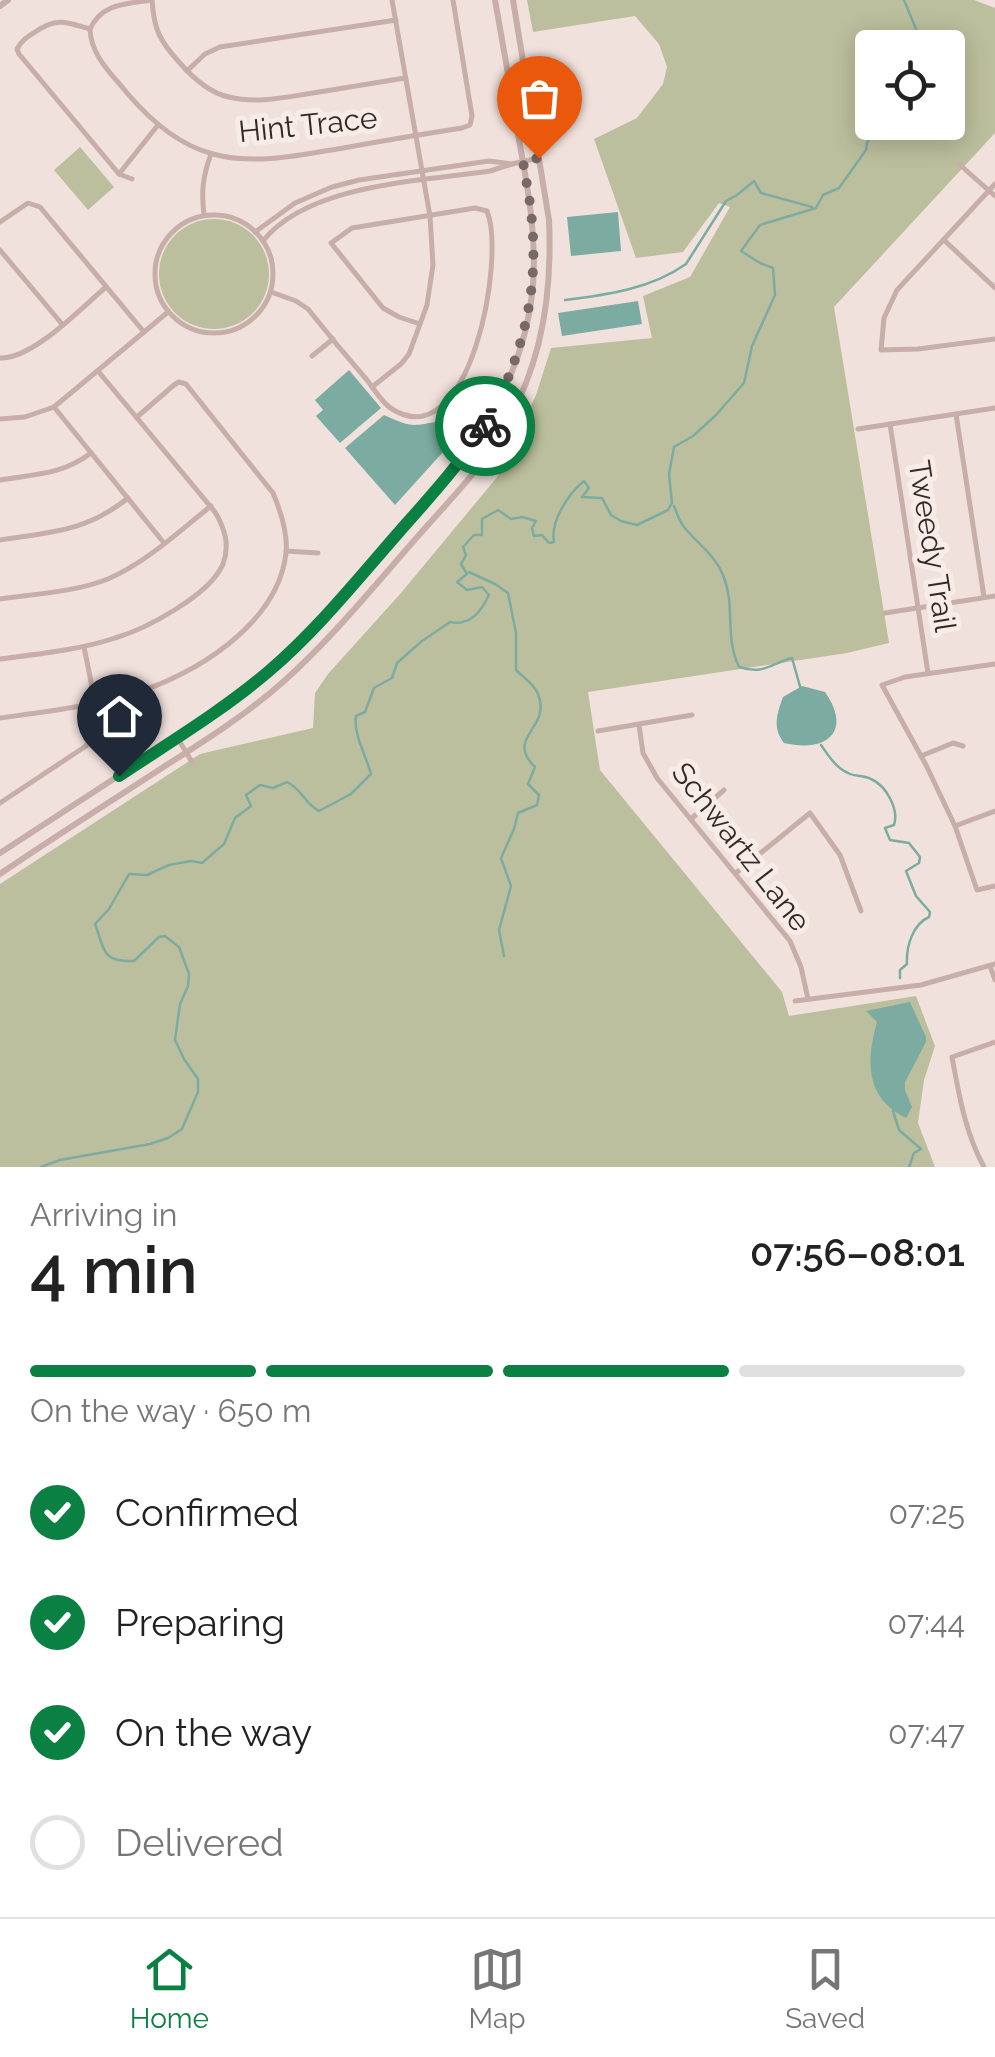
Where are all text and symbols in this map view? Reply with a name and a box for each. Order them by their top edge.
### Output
map controls [855,30,965,140]
button: locate [855,30,965,140]
pin [497,56,582,159]
icon: bag [512,71,567,126]
street label: Hint Trace [237,100,379,149]
courier [435,376,535,476]
icon: bike [458,399,513,454]
street label: Tweedy Trail [902,458,963,635]
pin [77,674,162,777]
icon: home [92,689,147,744]
street label: Schwartz Lane [665,756,818,938]
text: Arriving in [30,1196,177,1233]
text: 07:56–08:01 [750,1230,965,1275]
text: 4 min [30,1232,198,1308]
text: On the way · 650 m [30,1392,311,1429]
icon: check [30,1485,85,1540]
text: Confirmed [115,1490,299,1535]
text: 07:25 [888,1494,965,1531]
icon: check [30,1595,85,1650]
text: Preparing [115,1600,285,1645]
text: 07:44 [888,1604,965,1641]
icon: check [30,1705,85,1760]
text: On the way [115,1710,312,1755]
text: 07:47 [888,1714,965,1751]
text: Delivered [115,1820,284,1865]
tab: Home [130,1942,209,2035]
tab: Map [469,1942,526,2035]
tab: Saved [785,1942,865,2035]

